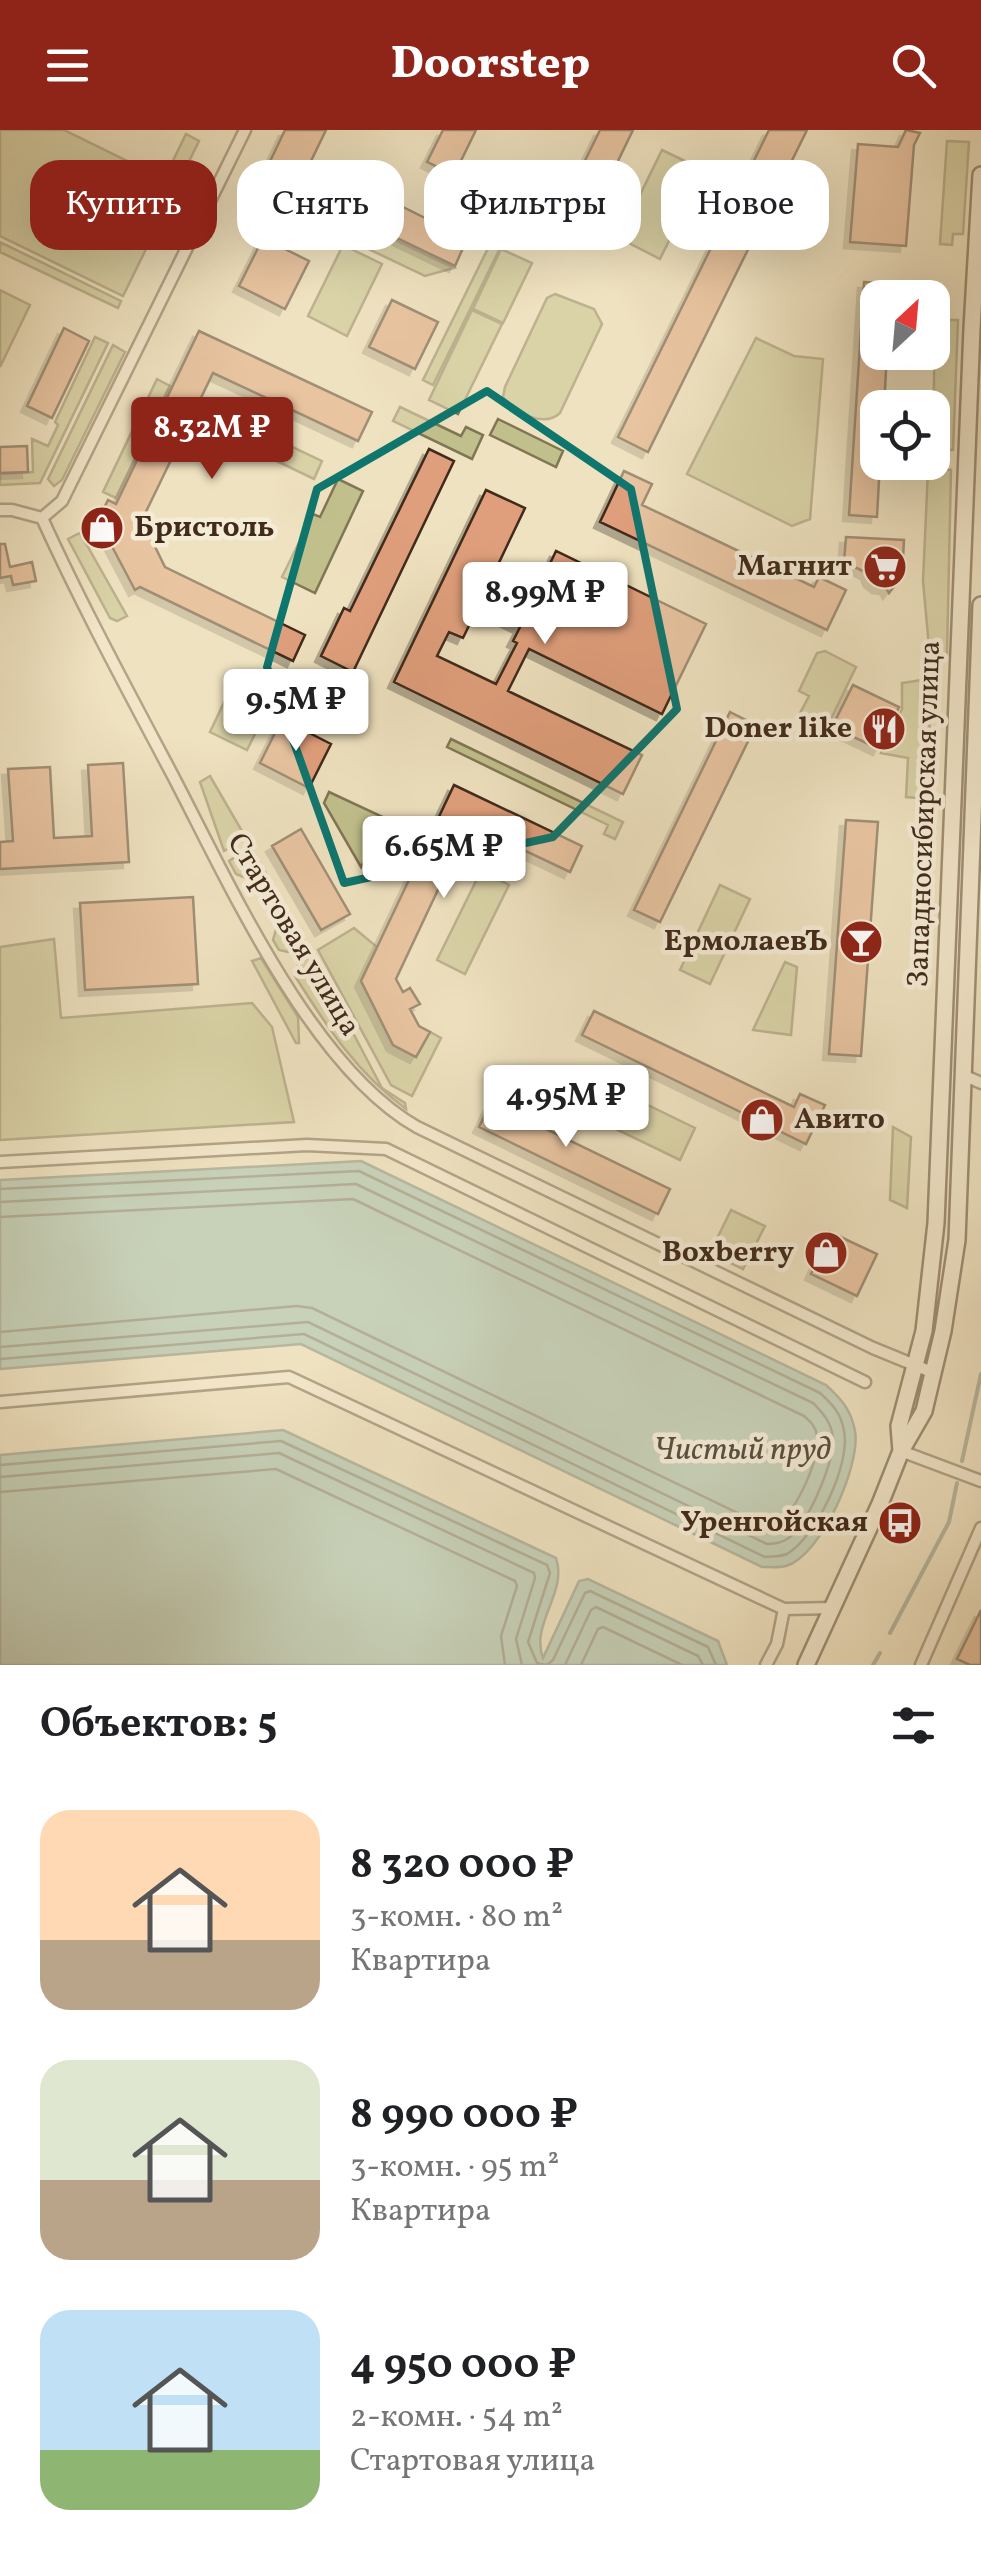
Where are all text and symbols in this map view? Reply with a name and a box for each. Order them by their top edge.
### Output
text: Doorstep [391,34,590,97]
icon: menu [40,38,95,93]
icon: search [886,38,941,93]
chip: Купить [30,160,217,250]
chip: Снять [237,160,404,250]
chip: Фильтры [424,160,641,250]
chip: Новое [661,160,829,250]
north arrow [860,280,950,370]
map controls [860,280,950,480]
button: locate [860,390,950,480]
pin: 8.32M ₽ [120,397,304,482]
text: 8.32M ₽ [153,407,271,451]
shop icon: Бристоль [79,505,125,551]
place label: Бристоль [134,507,274,549]
supermarket icon: Магнит [862,544,908,590]
place label: Магнит [737,546,852,588]
pin: 8.99M ₽ [453,562,637,647]
text: 8.99M ₽ [485,572,605,616]
street label: Западносибирская улица [898,640,952,988]
pin: 9.5M ₽ [215,669,377,754]
text: 9.5M ₽ [245,679,347,723]
restaurant icon: Doner like [861,706,907,752]
place label: Doner like [704,708,852,750]
pin: 6.65M ₽ [352,816,536,901]
street label: Стартовая улица [216,826,370,1044]
text: 6.65M ₽ [385,826,503,870]
bar icon: ЕрмолаевЪ [838,919,884,965]
place label: ЕрмолаевЪ [664,921,828,963]
pin: 4.95M ₽ [474,1065,658,1150]
text: 4.95M ₽ [506,1075,626,1119]
shop icon: Авито [739,1097,785,1143]
place label: Авито [794,1099,885,1141]
shop icon: Boxberry [803,1230,849,1276]
place label: Boxberry [662,1232,794,1274]
water label: Чистый пруд [653,1429,831,1473]
bus stop icon: Уренгойская [877,1500,923,1546]
place label: Уренгойская [680,1502,868,1544]
text: Объектов: 5 [40,1696,277,1755]
icon: filters [886,1698,941,1753]
text: 8 320 000 ₽ [350,1837,574,1896]
icon: home [120,1850,240,1970]
text: 3-комн. · 80 m² [350,1896,563,1940]
text: Квартира [350,1940,491,1984]
text: 8 990 000 ₽ [350,2087,578,2146]
icon: home [120,2100,240,2220]
text: 3-комн. · 95 m² [350,2146,559,2190]
text: Квартира [350,2190,491,2234]
text: 4 950 000 ₽ [350,2337,577,2396]
icon: home [120,2350,240,2470]
text: 2-комн. · 54 m² [350,2396,563,2440]
text: Стартовая улица [350,2440,595,2484]

